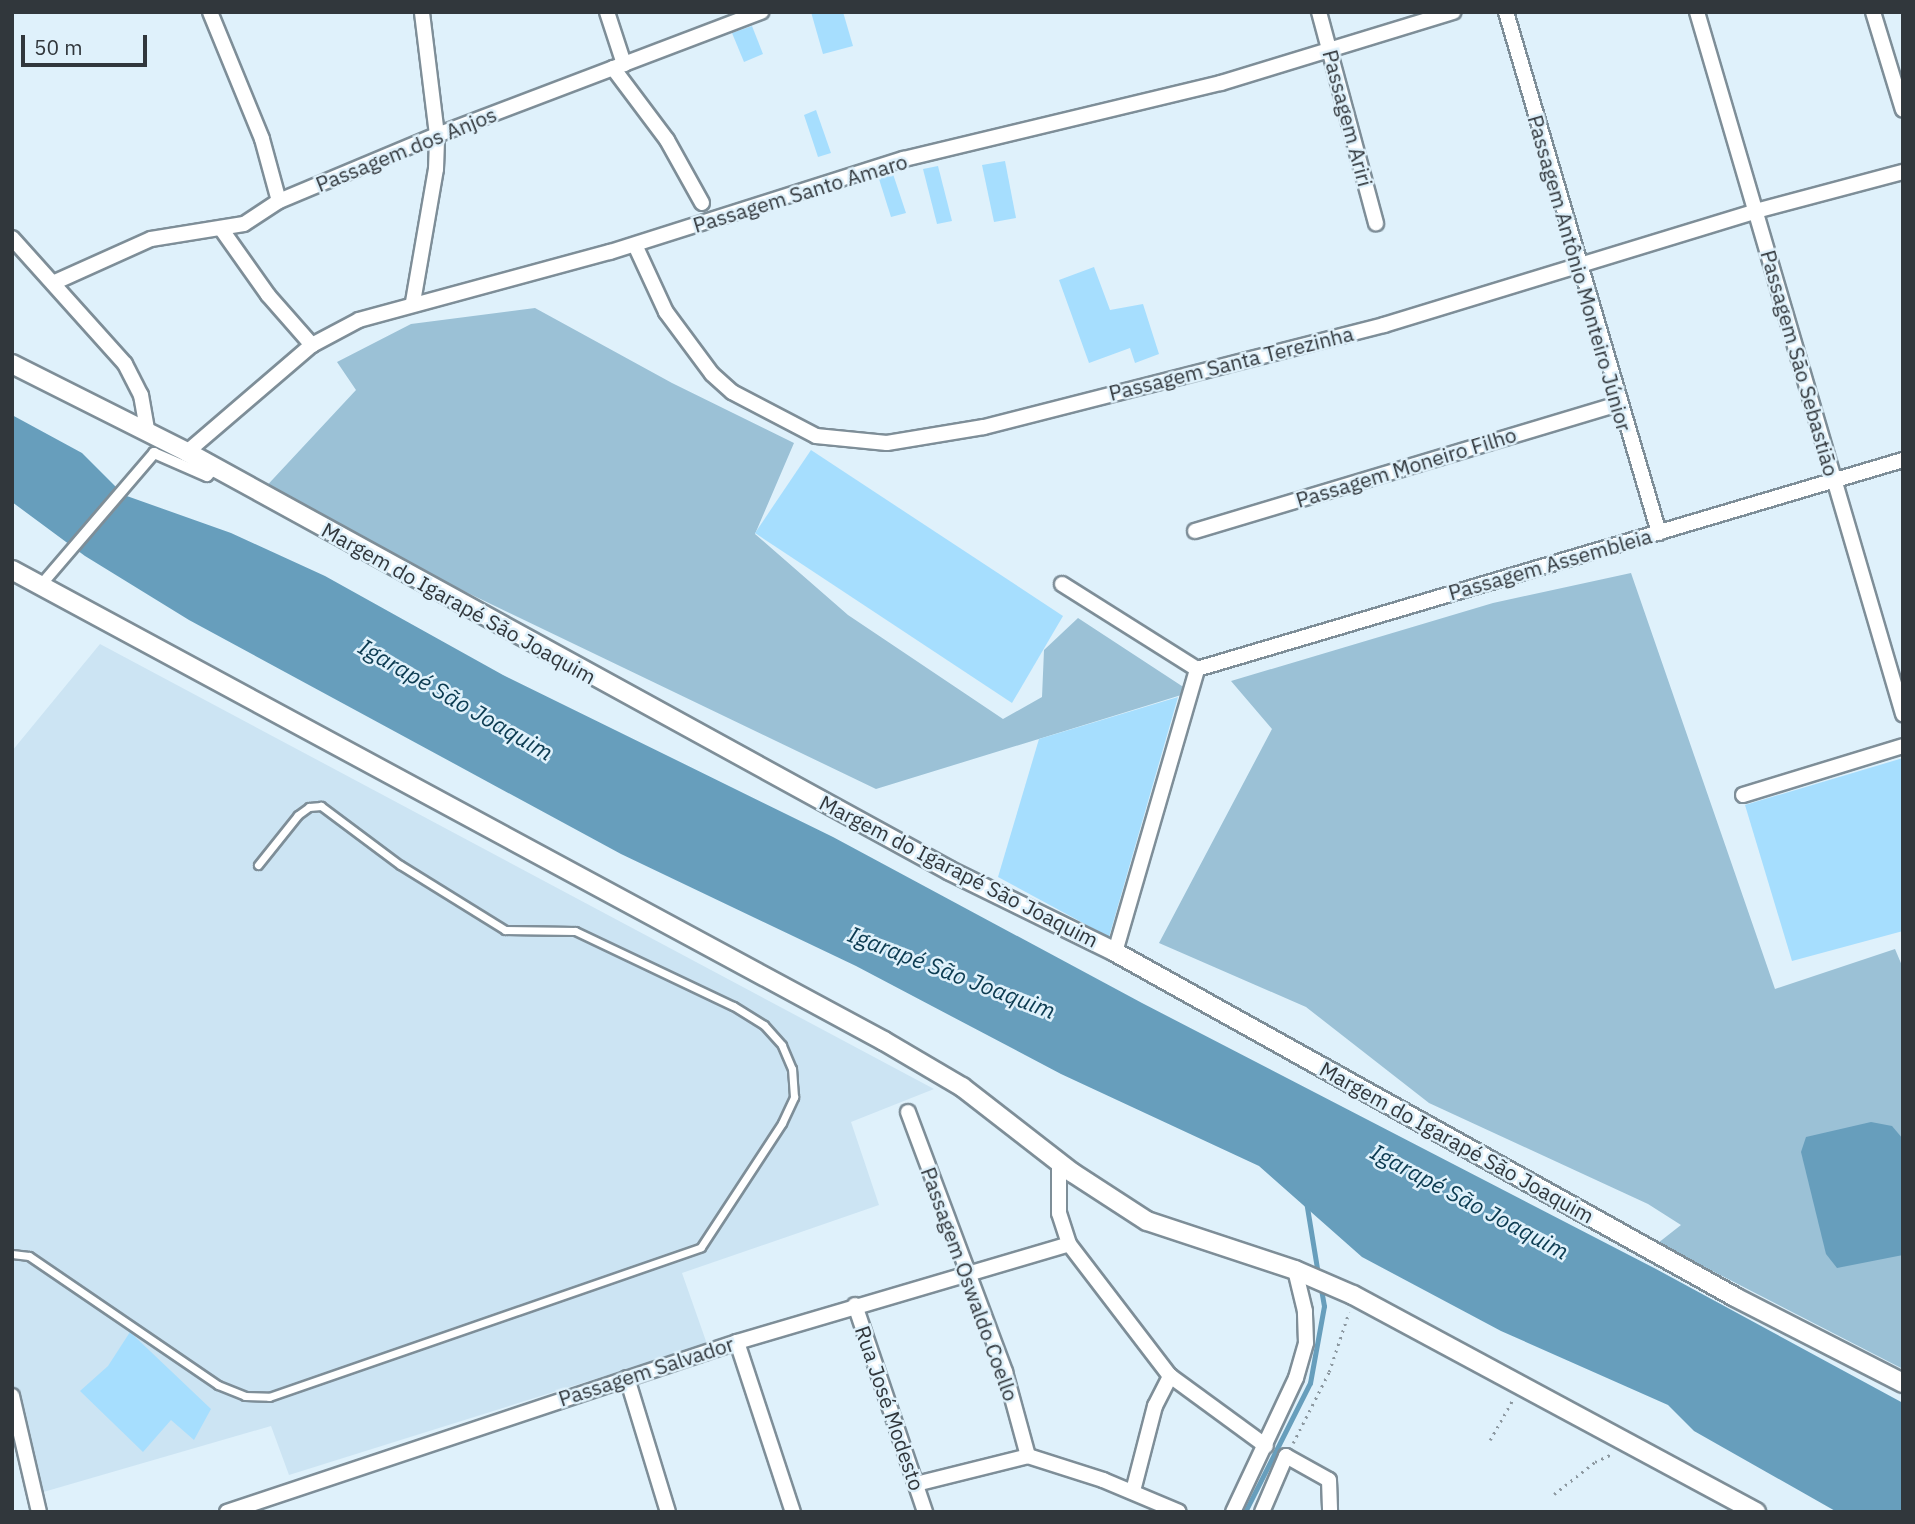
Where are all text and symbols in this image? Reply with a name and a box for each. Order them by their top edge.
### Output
scale bar [24,21,150,65]
text: 50 m [34,33,83,61]
street label: Passagem Ariri [1318,47,1378,189]
street label: Passagem dos Anjos [312,101,500,197]
street label: Passagem Antônio Monteiro Júnior [1523,112,1637,434]
street label: Passagem Santo Amaro [690,148,910,238]
street label: Passagem São Sebastião [1756,247,1844,479]
street label: Passagem Santa Terezinha [1106,320,1356,406]
street label: Passagem Moneiro Filho [1293,421,1519,513]
street label: Margem do Igarapé São Joaquim [317,517,601,689]
street label: Passagem Assembleia [1445,523,1655,605]
water label: Igarapé São Joaquim [354,632,558,766]
street label: Margem do Igarapé São Joaquim [815,789,1103,953]
water label: Igarapé São Joaquim [844,920,1060,1024]
street label: Margem do Igarapé São Joaquim [1315,1056,1599,1228]
water label: Igarapé São Joaquim [1366,1137,1574,1265]
street label: Passagem Oswaldo Coello [916,1164,1024,1404]
street label: Rua José Modesto [850,1322,930,1494]
street label: Passagem Salvador [555,1331,737,1411]

